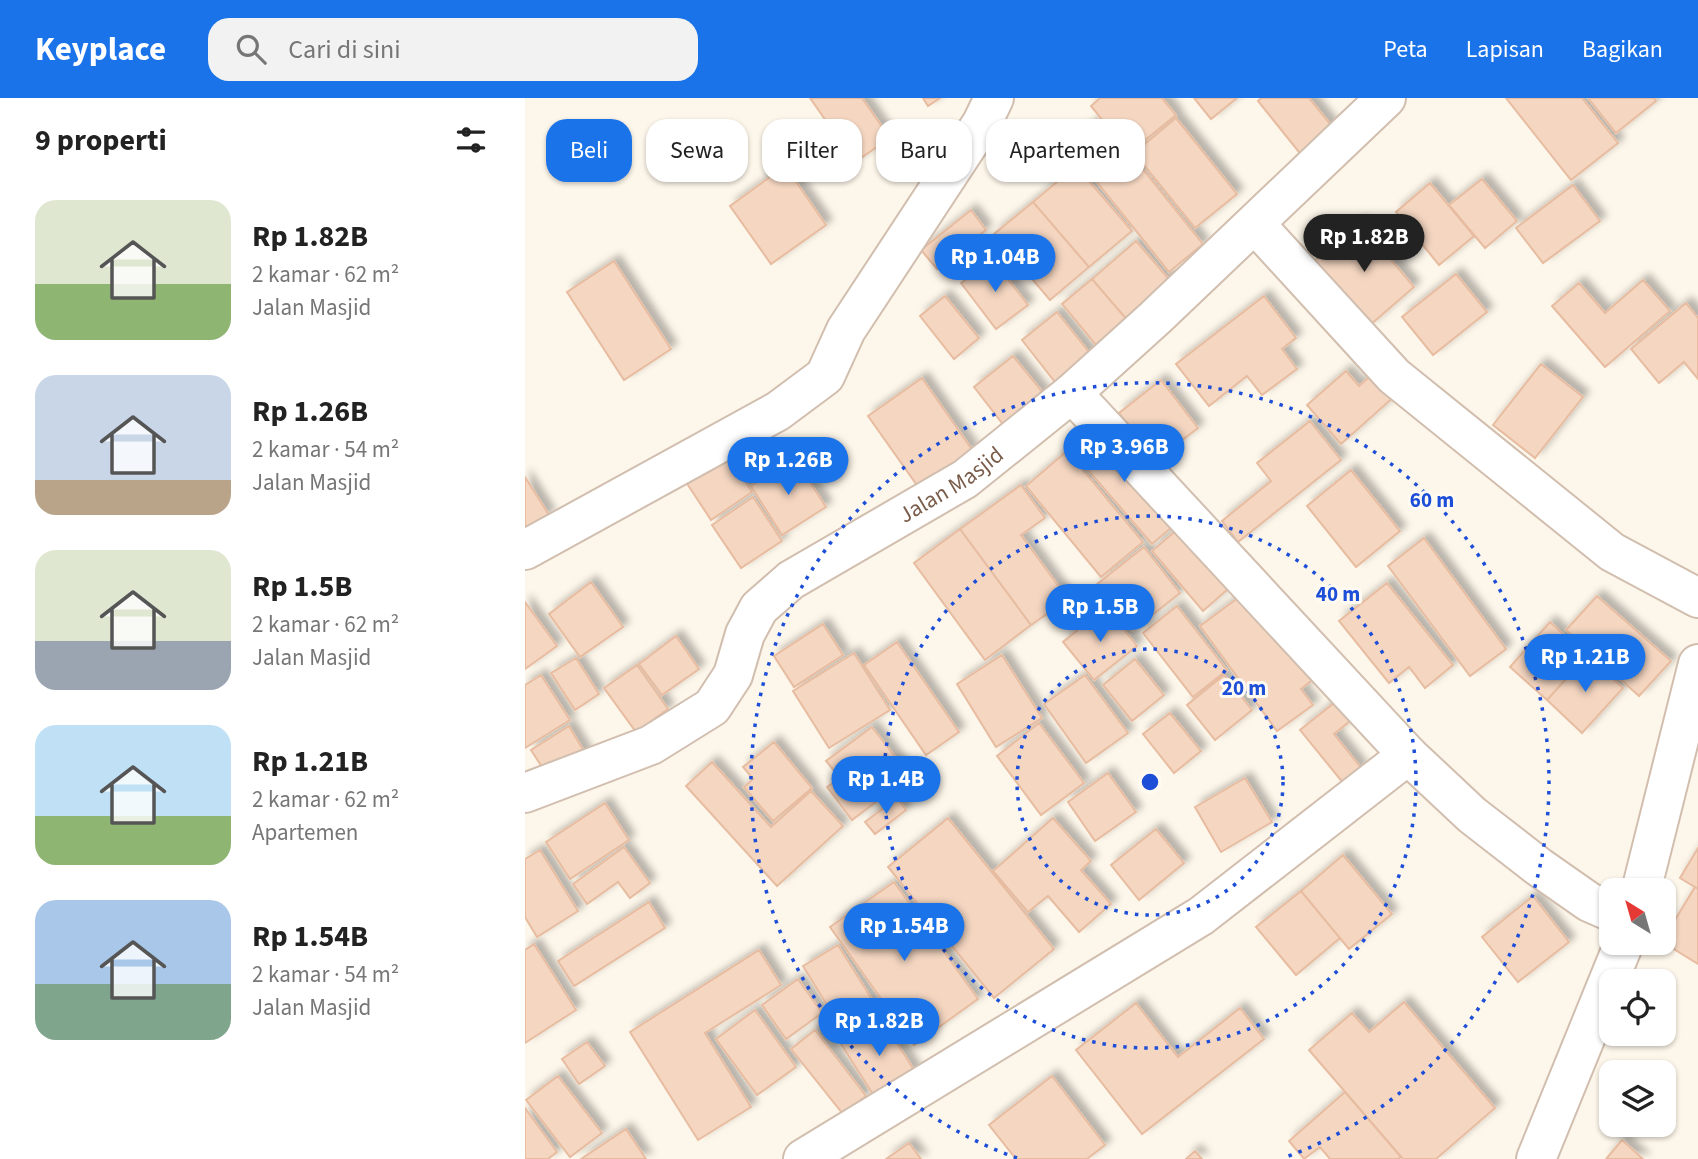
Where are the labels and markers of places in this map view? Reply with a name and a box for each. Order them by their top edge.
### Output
pin: Rp 1.82B [1292,214,1436,274]
pin: Rp 1.04B [923,234,1067,294]
pin: Rp 3.96B [1052,424,1196,484]
pin: Rp 1.26B [716,438,860,497]
pin: Rp 1.5B [1035,584,1165,644]
pin: Rp 1.21B [1513,634,1657,694]
pin: Rp 1.4B [821,756,951,816]
centre of rings [1138,770,1162,794]
pin: Rp 1.54B [832,904,976,963]
pin: Rp 1.82B [807,998,951,1058]

